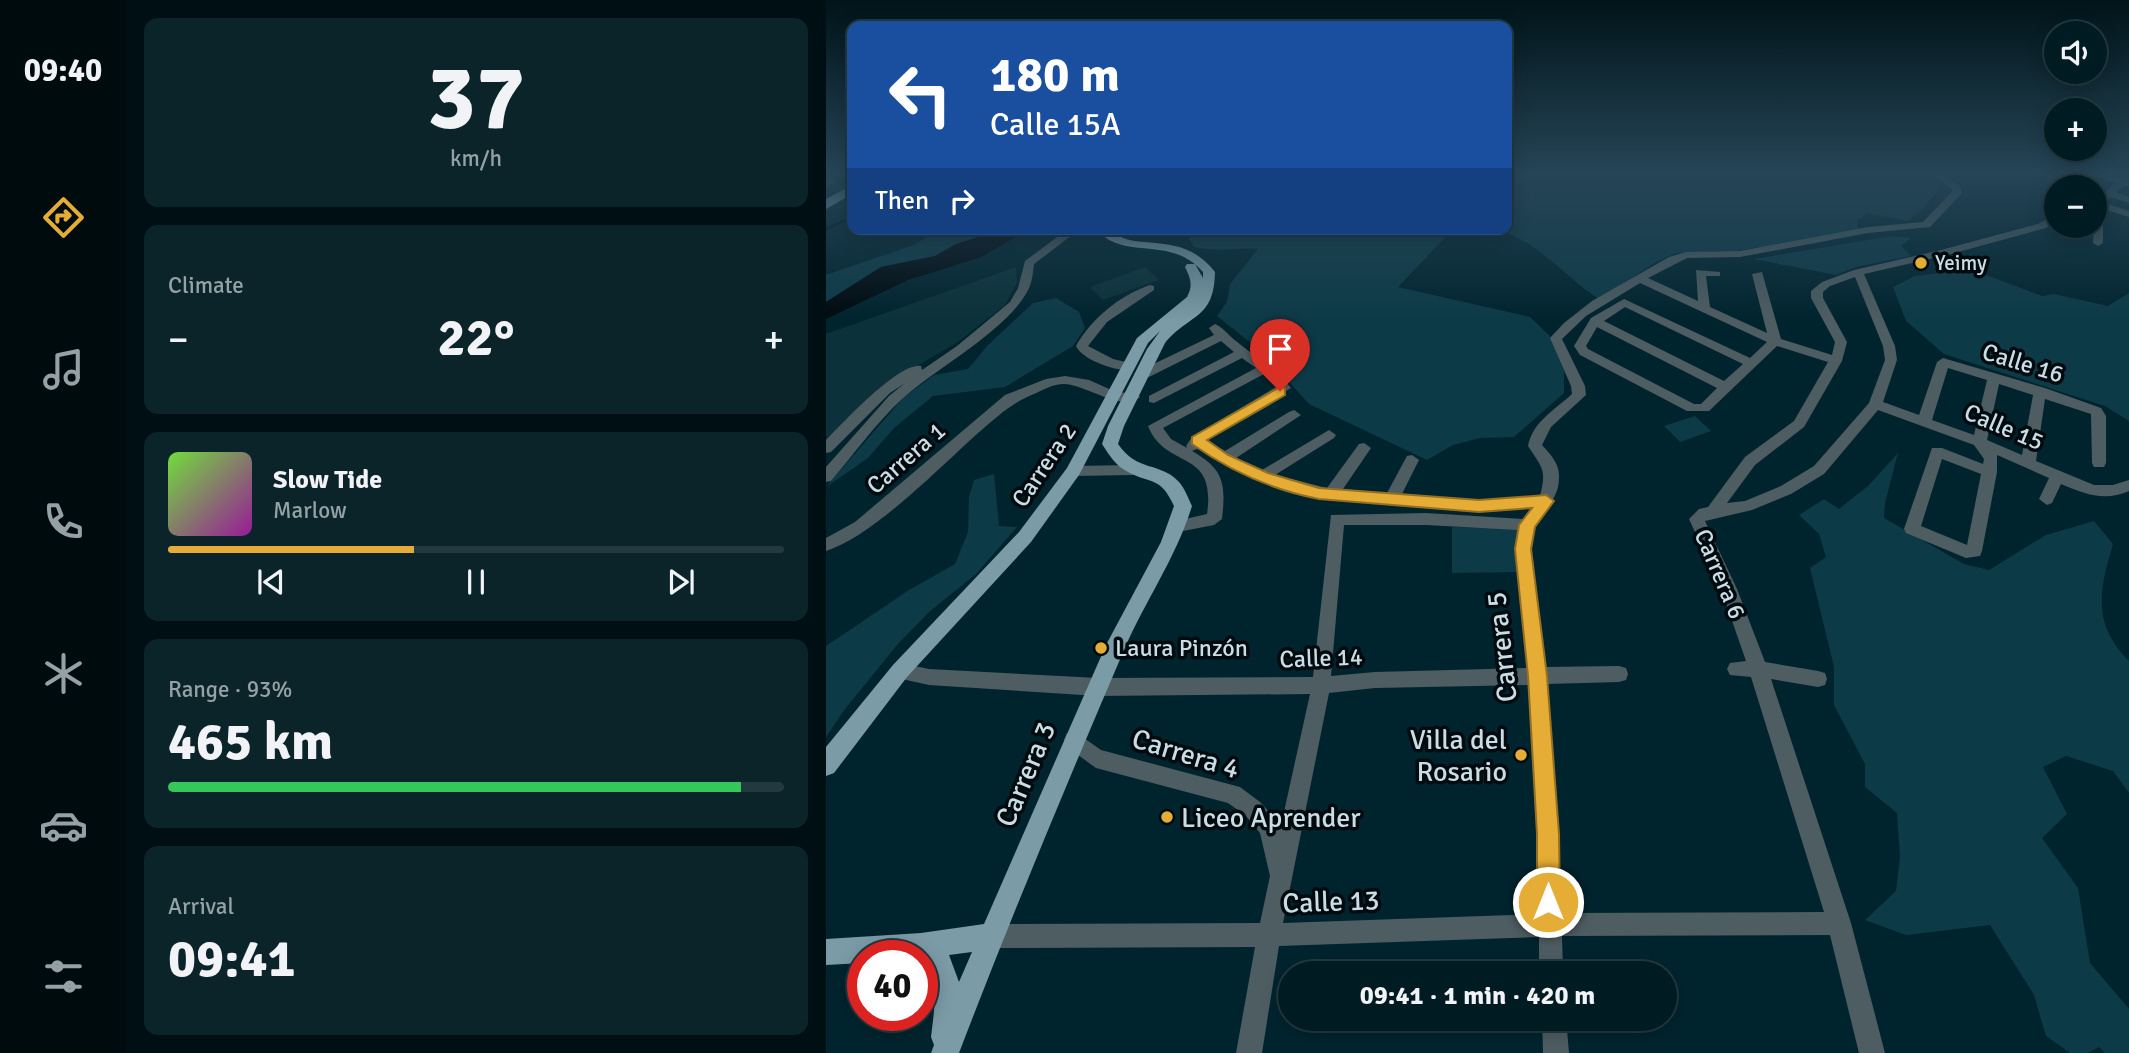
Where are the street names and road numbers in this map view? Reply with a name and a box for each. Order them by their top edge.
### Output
street label: Calle 16 [1979,336,2067,390]
street label: Calle 15 [1960,397,2048,457]
street label: Carrera 1 [860,416,952,500]
street label: Carrera 2 [1005,417,1083,513]
street label: Carrera 6 [1688,525,1752,623]
street label: Carrera 5 [1479,590,1525,704]
street label: Calle 14 [1279,642,1363,674]
street label: Carrera 3 [989,717,1063,832]
street label: Carrera 4 [1128,722,1244,786]
street label: Calle 13 [1282,883,1380,921]

